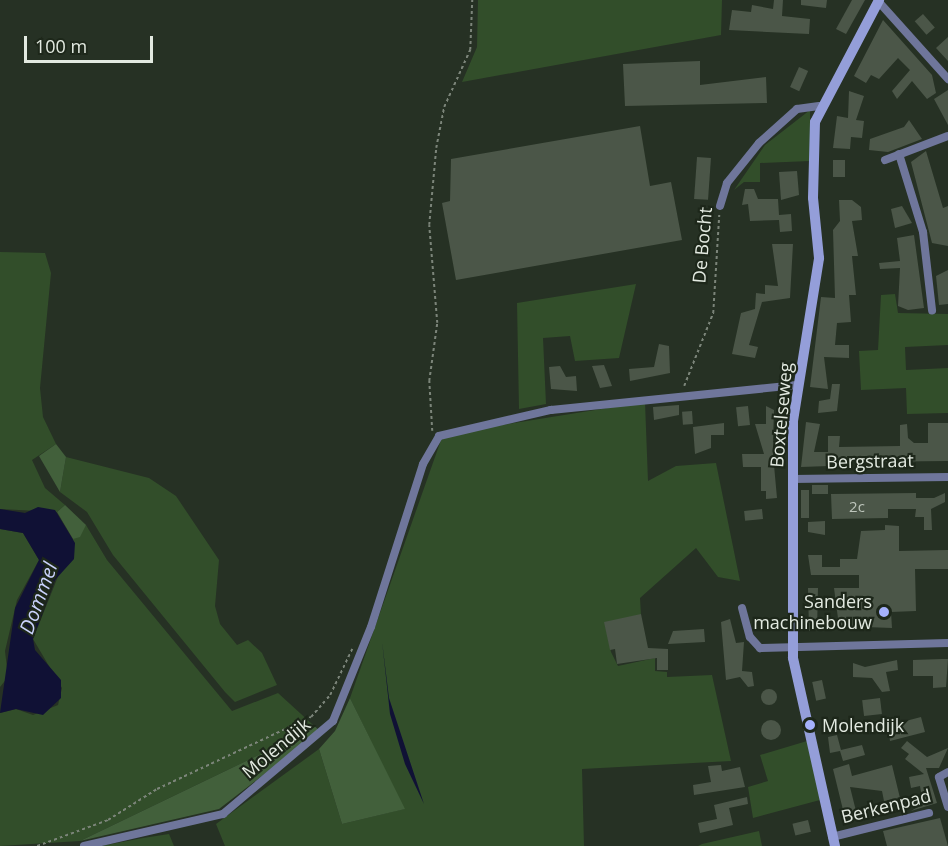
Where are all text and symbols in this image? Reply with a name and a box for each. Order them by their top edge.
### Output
scale bar [27,24,156,62]
text: 100 m [35,34,87,58]
street label: De Bocht [688,206,716,284]
street label: Boxtelseweg [766,362,796,468]
street label: Bergstraat [826,449,914,473]
house number: 2c [849,498,865,516]
water label: Dommel [14,559,62,637]
place label: Sanders machinebouw [753,591,872,634]
marker: Sanders machinebouw [877,605,891,619]
street label: Molendijk [238,713,314,783]
place label: Molendijk [822,714,904,736]
marker: Molendijk [803,718,817,732]
street label: Berkenpad [839,784,933,828]

